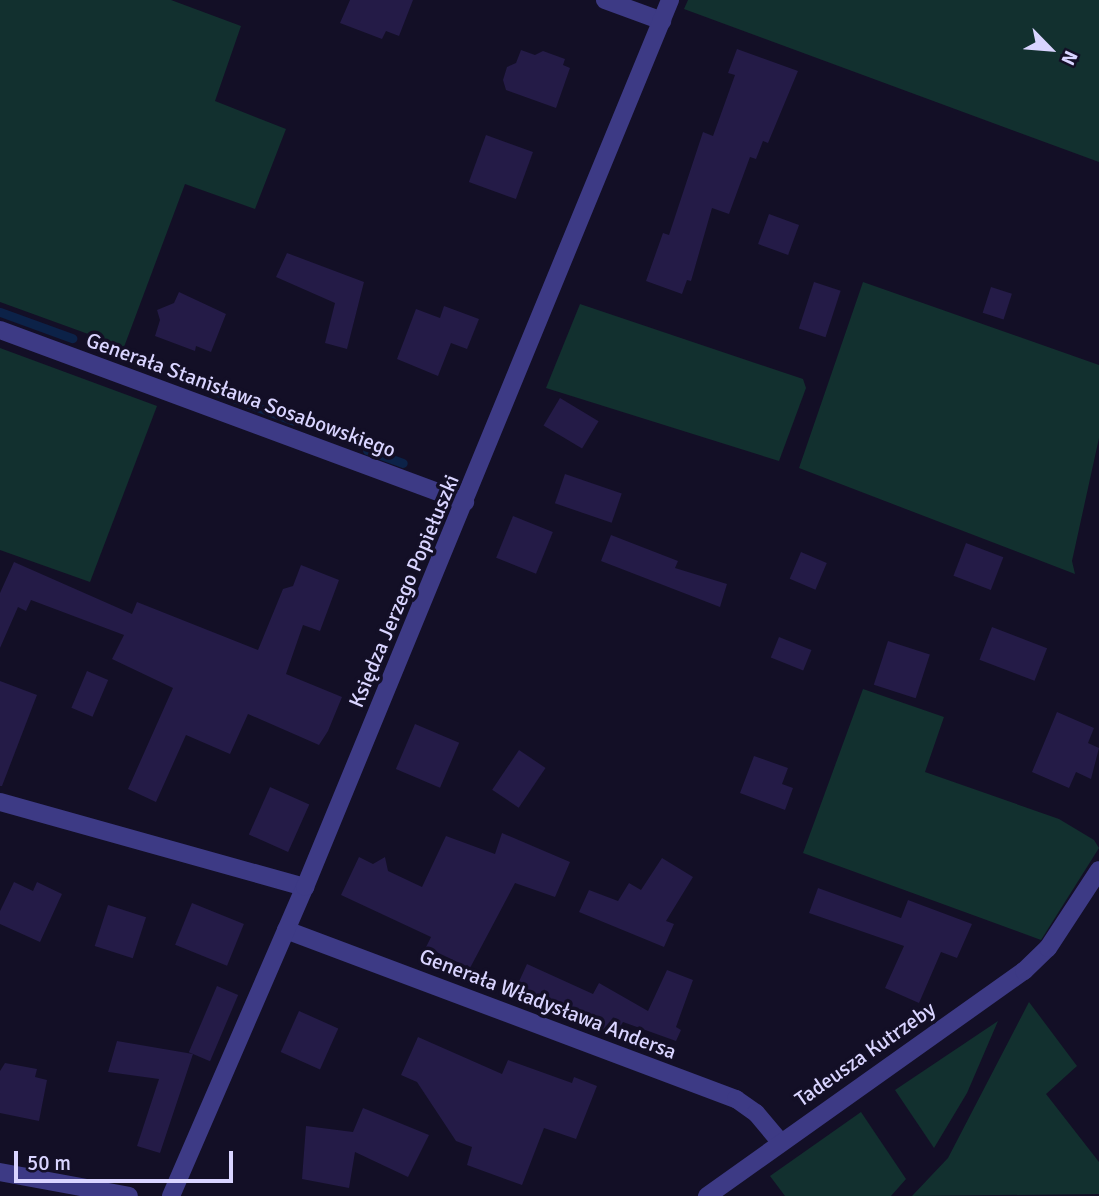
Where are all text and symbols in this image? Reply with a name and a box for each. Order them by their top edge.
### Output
north arrow [1015,14,1085,84]
text: N [1055,47,1083,69]
street label: Generała Stanisława Sosabowskiego [83,327,399,463]
street label: Księdza Jerzego Popiełuszki [343,471,465,711]
street label: Generała Władysława Andersa [416,943,680,1065]
street label: Tadeusza Kutrzeby [790,996,940,1112]
scale bar [18,1136,236,1180]
text: 50 m [27,1150,71,1176]

